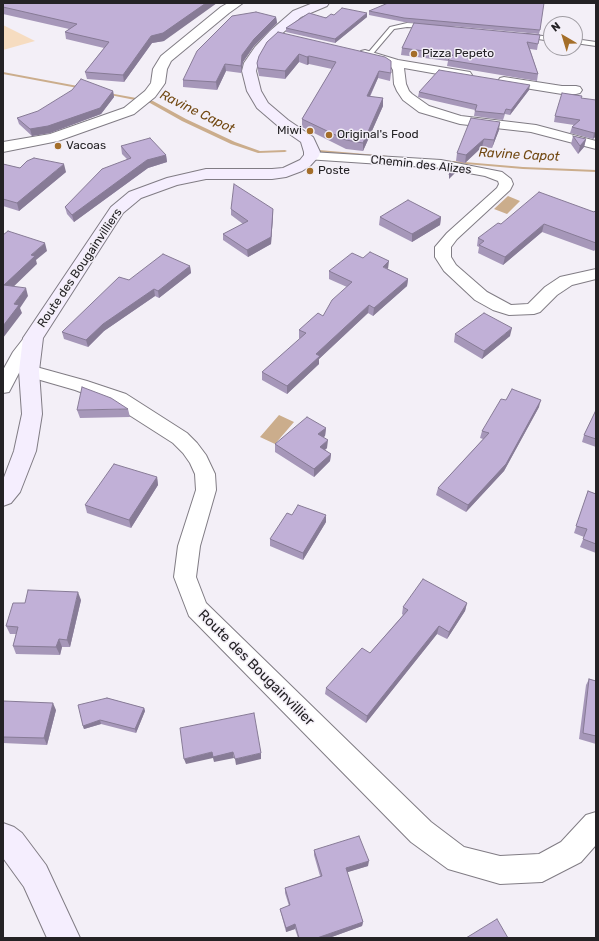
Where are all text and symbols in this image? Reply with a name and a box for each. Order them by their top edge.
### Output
north arrow [543,16,583,56]
text: N [549,19,563,35]
place label: Pizza Pepeto [422,47,494,61]
marker: Pizza Pepeto [409,49,419,59]
water label: Ravine Capot [157,87,237,137]
place label: Miwi [277,124,302,138]
marker: Miwi [305,126,315,136]
place label: Original's Food [337,128,419,142]
marker: Original's Food [324,130,334,140]
place label: Vacoas [66,139,106,153]
marker: Vacoas [53,141,63,151]
water label: Ravine Capot [478,145,560,165]
street label: Chemin des Alizes [370,153,472,177]
place label: Poste [318,164,350,178]
marker: Poste [305,166,315,176]
street label: Route des Bougainvilliers [35,206,125,330]
street label: Route des Bougainvillier [195,607,317,729]

